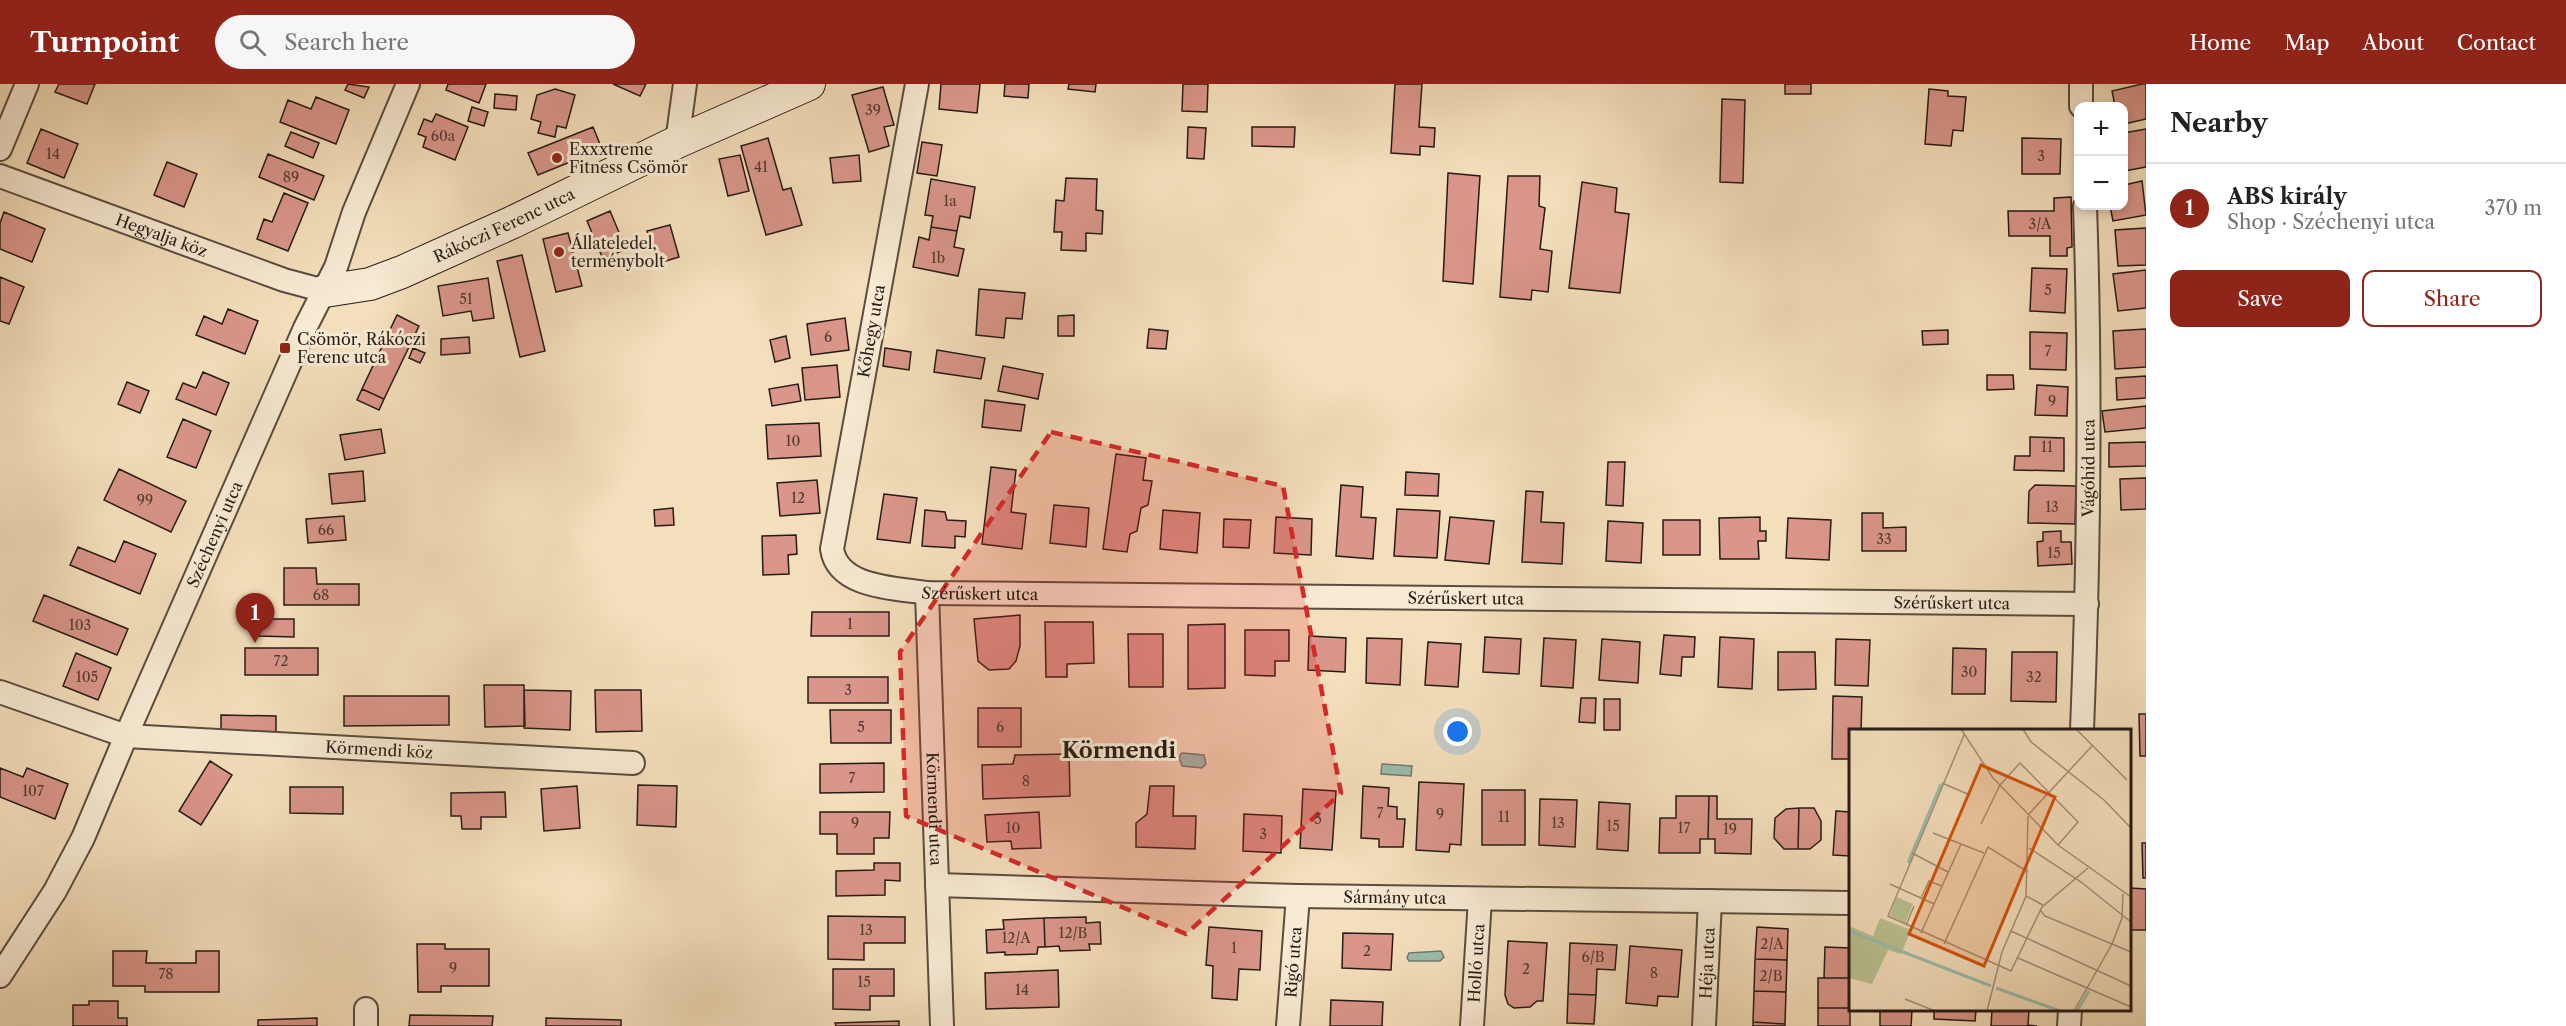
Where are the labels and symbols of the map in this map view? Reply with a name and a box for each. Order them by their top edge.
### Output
house number: 39 [865,101,881,119]
house number: 60a [431,127,456,145]
place label: Exxxtreme Fitness Csömör [569,139,688,177]
house number: 14 [46,145,60,163]
house number: 3 [2037,147,2045,165]
marker: Exxxtreme Fitness Csömör [550,151,564,165]
house number: 41 [754,158,768,176]
house number: 89 [283,168,299,186]
street label: Rákóczi Ferenc utca [430,183,578,267]
house number: 1a [943,192,957,210]
street label: Hegyalja köz [113,209,210,261]
house number: 3/A [2029,215,2052,233]
place label: Állateledel, terménybolt [570,233,665,271]
marker: Állateledel, terménybolt [552,245,566,259]
house number: 1b [931,249,945,267]
house number: 5 [2044,281,2052,299]
street label: Kőhegy utca [853,282,889,379]
house number: 51 [459,290,473,308]
house number: 6 [824,328,832,346]
place label: Csömör, Rákóczi Ferenc utca [297,329,426,367]
marker: Csömör, Rákóczi Ferenc utca [278,341,292,355]
house number: 7 [2045,342,2052,360]
house number: 9 [2048,392,2056,410]
street label: Vágóhíd utca [2078,418,2099,518]
house number: 10 [786,432,800,450]
house number: 11 [2041,438,2053,456]
street label: Széchenyi utca [182,478,247,591]
house number: 12 [791,489,805,507]
house number: 99 [137,491,153,509]
house number: 13 [2045,498,2059,516]
house number: 66 [318,521,334,539]
house number: 33 [1876,530,1892,548]
house number: 15 [2047,544,2061,562]
street label: Szérűskert utca [920,582,1039,604]
house number: 68 [313,586,329,604]
street label: Szérűskert utca [1407,588,1525,609]
street label: Szérűskert utca [1893,592,2011,613]
pin: 1 [236,594,274,643]
house number: 1 [847,615,853,633]
house number: 103 [69,616,91,634]
house number: 72 [274,652,288,670]
house number: 30 [1961,663,1977,681]
house number: 105 [76,668,98,686]
house number: 32 [2026,668,2042,686]
house number: 3 [844,681,852,699]
your location [1443,717,1472,746]
house number: 5 [857,718,865,736]
house number: 6 [996,718,1004,736]
inset map [1849,729,2131,1011]
street label: Körmendi köz [325,737,434,762]
district label: Körmendi [1062,737,1176,764]
street label: Körmendi utca [923,752,946,867]
house number: 7 [849,769,856,787]
house number: 8 [1022,772,1030,790]
house number: 107 [22,782,44,800]
house number: 7 [1377,804,1384,822]
house number: 9 [1436,805,1444,823]
house number: 11 [1498,808,1510,826]
house number: 5 [1314,810,1322,828]
house number: 9 [851,814,859,832]
house number: 13 [1551,814,1565,832]
house number: 15 [1606,817,1620,835]
house number: 10 [1006,819,1020,837]
house number: 17 [1678,819,1690,837]
house number: 19 [1723,820,1737,838]
house number: 3 [1259,825,1267,843]
street label: Sármány utca [1343,887,1447,908]
house number: 13 [859,921,873,939]
street label: Holló utca [1463,922,1488,1003]
house number: 12/B [1059,924,1088,942]
street label: Rigó utca [1280,925,1306,999]
street label: Héja utca [1695,926,1719,999]
house number: 12/A [1001,929,1031,947]
house number: 2/A [1760,935,1784,953]
house number: 1 [1231,939,1237,957]
house number: 2 [1363,942,1371,960]
house number: 6/B [1581,948,1605,966]
house number: 9 [449,959,457,977]
house number: 2 [1522,960,1530,978]
house number: 8 [1650,964,1658,982]
house number: 78 [158,965,174,983]
house number: 2/B [1760,967,1783,985]
house number: 15 [857,973,871,991]
house number: 14 [1015,981,1029,999]

